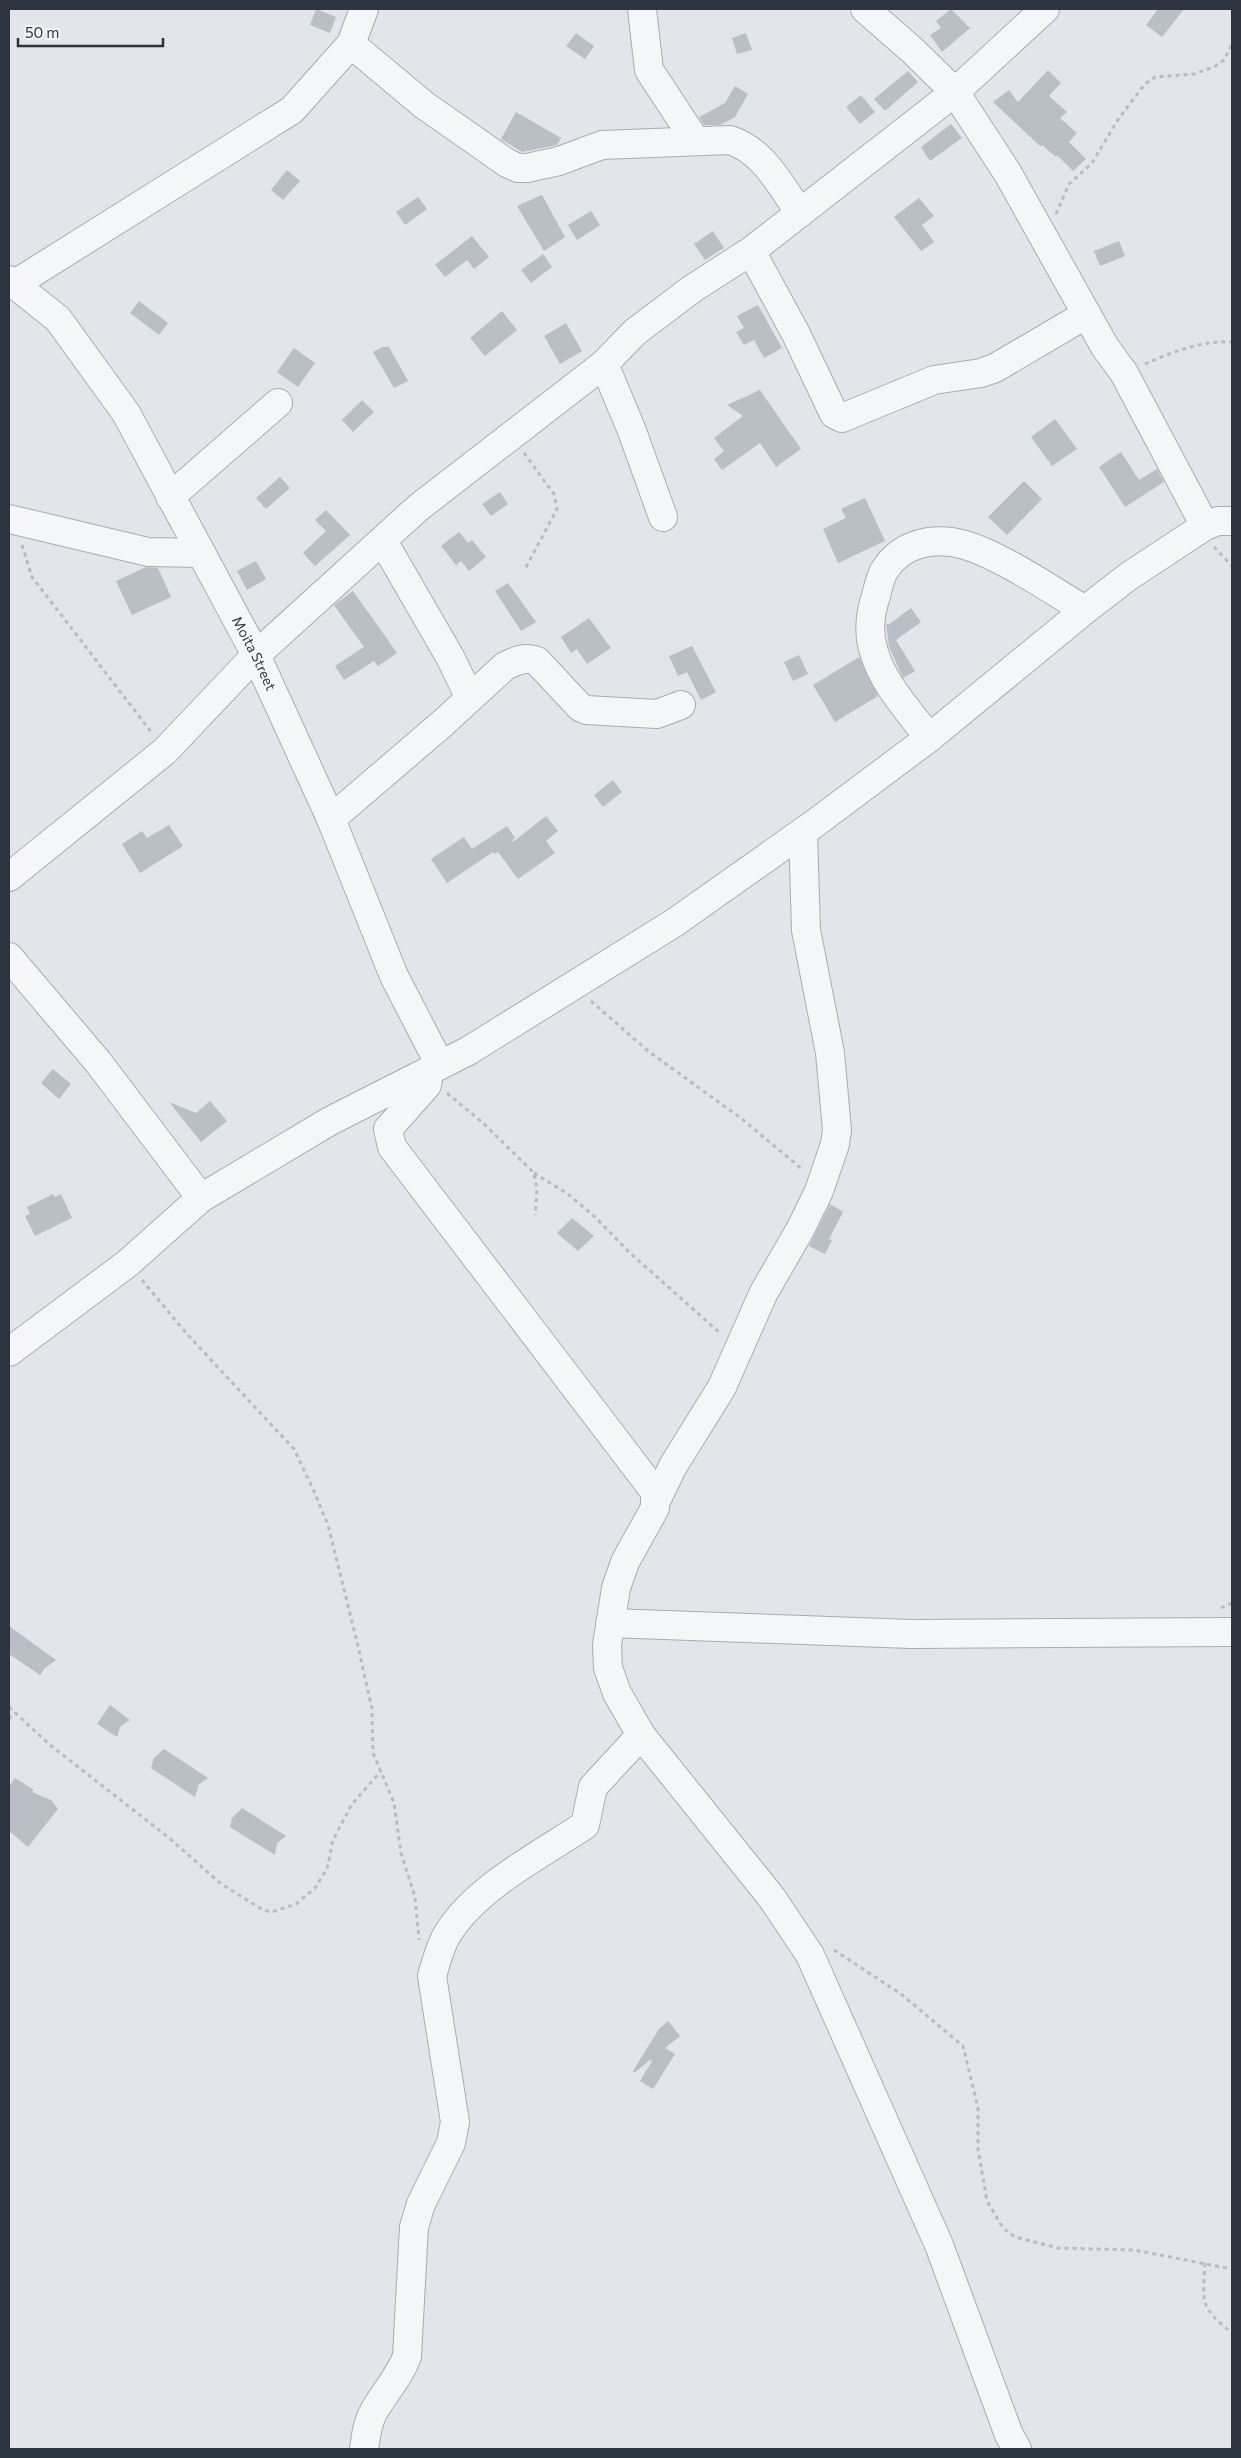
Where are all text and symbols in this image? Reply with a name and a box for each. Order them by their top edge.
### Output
scale bar [18,15,162,47]
text: 50 m [25,23,59,41]
street label: Moita Street [229,613,280,693]

